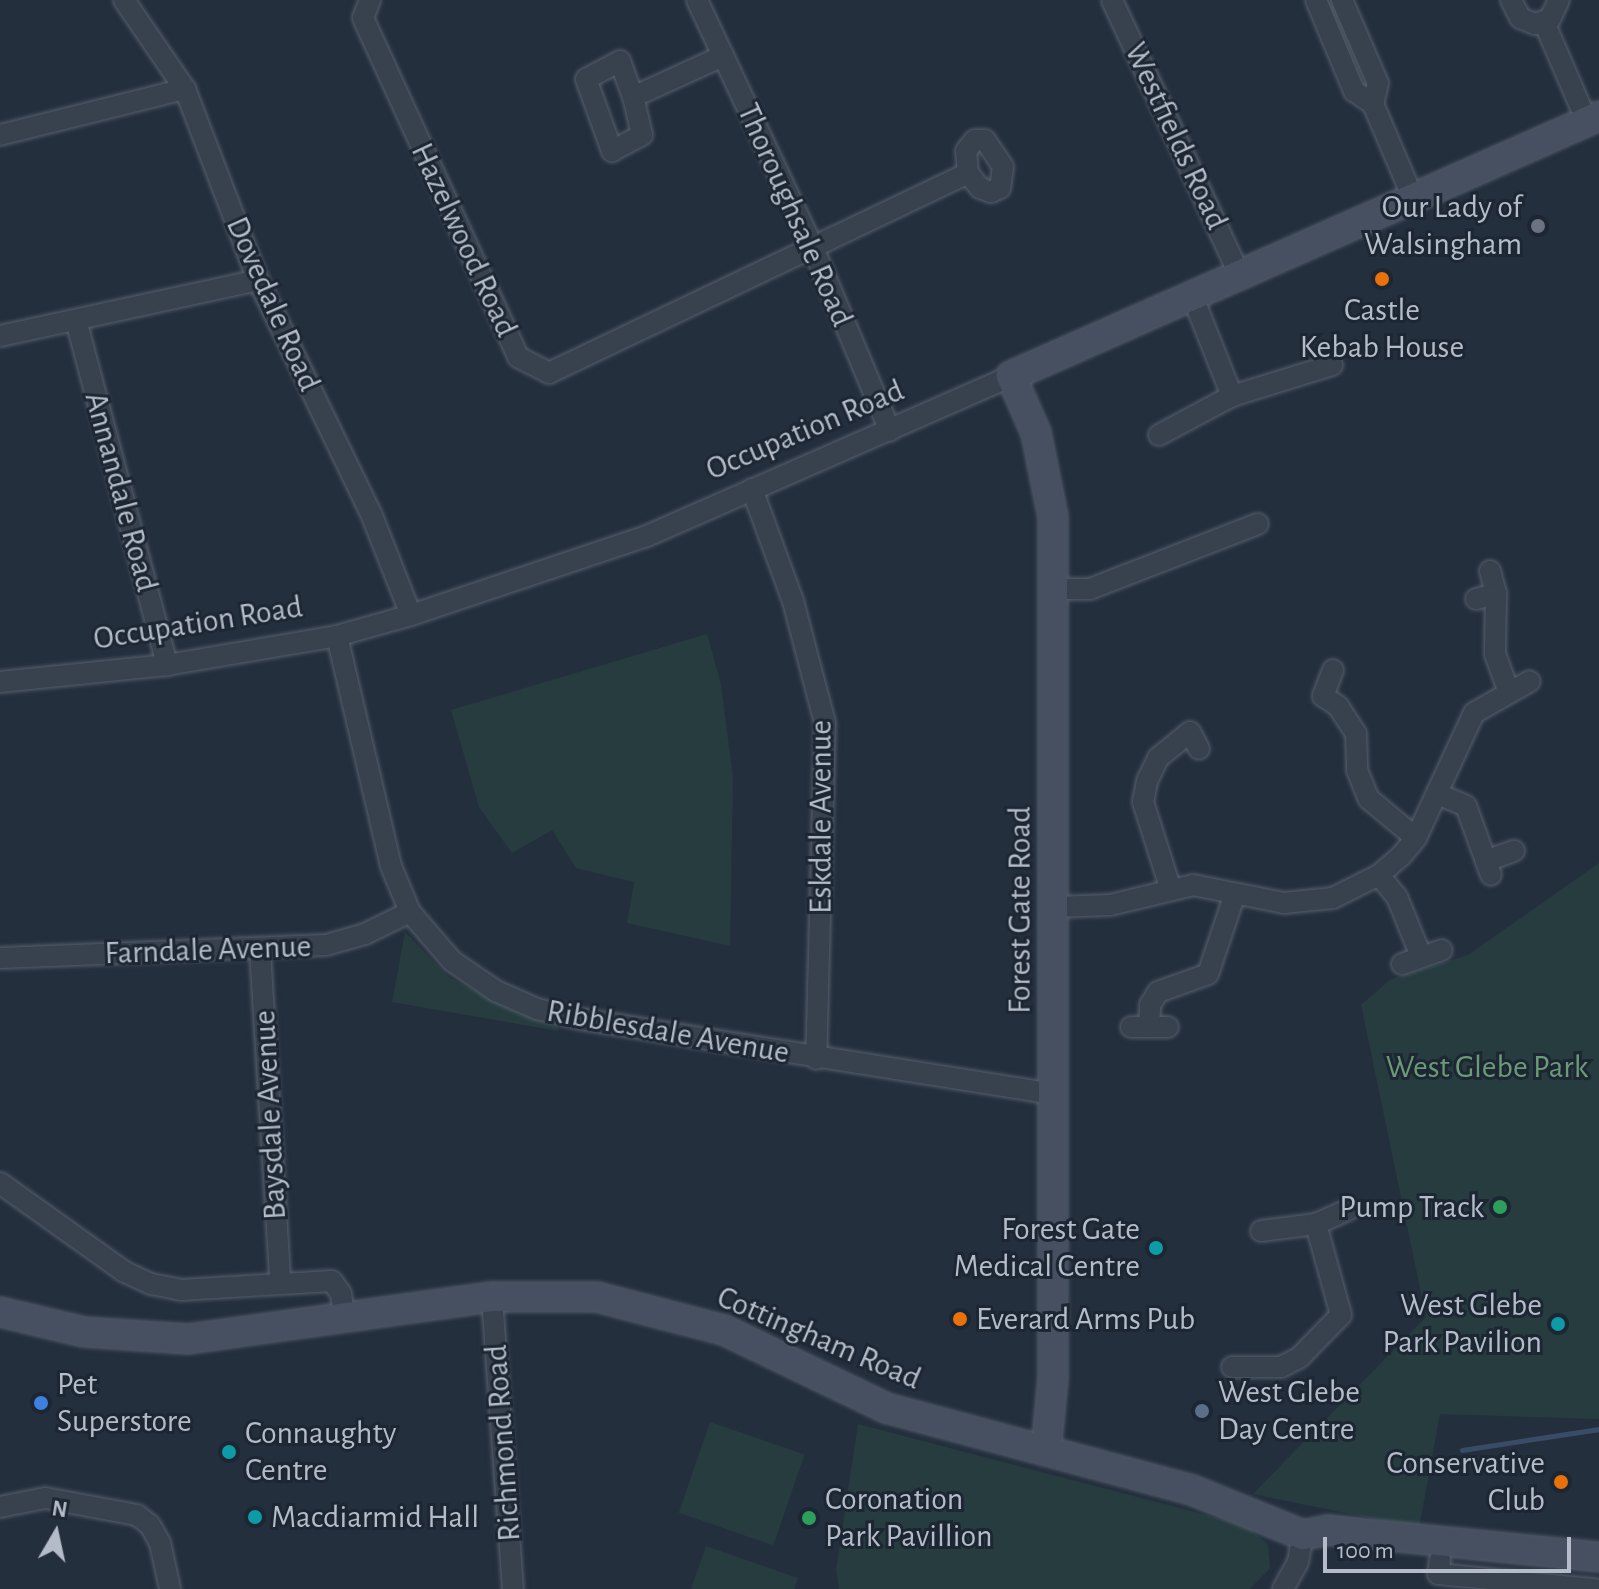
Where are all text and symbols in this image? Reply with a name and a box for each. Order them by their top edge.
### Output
street label: Westfields Road [1116,36,1236,236]
street label: Thoroughsale Road [729,97,861,333]
street label: Hazelwood Road [402,137,526,343]
place label: Our Lady of Walsingham [1364,189,1522,264]
street label: Dovedale Road [217,211,329,397]
marker: Our Lady of Walsingham [1529,217,1547,235]
marker: Castle Kebab House [1373,270,1391,288]
place label: Castle Kebab House [1300,292,1464,367]
street label: Occupation Road [700,371,910,489]
street label: Annandale Road [76,388,166,596]
street label: Occupation Road [91,588,305,658]
street label: Eskdale Avenue [802,720,840,914]
street label: Forest Gate Road [1001,806,1039,1014]
street label: Farndale Avenue [104,927,312,973]
street label: Ribblesdale Avenue [544,992,792,1072]
street label: Baysdale Avenue [245,1009,295,1221]
park label: West Glebe Park [1386,1048,1588,1086]
place label: Pump Track [1339,1188,1484,1226]
marker: Pump Track [1491,1198,1509,1216]
place label: Forest Gate Medical Centre [954,1211,1140,1286]
marker: Forest Gate Medical Centre [1147,1239,1165,1257]
street label: Cottingham Road [711,1278,927,1398]
place label: West Glebe Park Pavilion [1382,1287,1542,1362]
place label: Everard Arms Pub [976,1300,1195,1338]
marker: Everard Arms Pub [951,1310,969,1328]
marker: West Glebe Park Pavilion [1549,1315,1567,1333]
street label: Richmond Road [477,1343,529,1543]
place label: Pet Superstore [57,1366,192,1441]
place label: West Glebe Day Centre [1218,1374,1360,1449]
marker: Pet Superstore [32,1394,50,1412]
marker: West Glebe Day Centre [1193,1402,1211,1420]
place label: Connaughty Centre [245,1415,396,1490]
marker: Connaughty Centre [220,1443,238,1461]
place label: Conservative Club [1386,1445,1545,1520]
marker: Conservative Club [1552,1473,1570,1491]
place label: Coronation Park Pavillion [825,1481,992,1556]
north arrow [16,1493,96,1573]
text: N [50,1497,69,1521]
place label: Macdiarmid Hall [271,1498,479,1536]
marker: Macdiarmid Hall [246,1508,264,1526]
marker: Coronation Park Pavillion [800,1509,818,1527]
scale bar [1327,1521,1575,1571]
text: 100 m [1337,1539,1394,1563]

